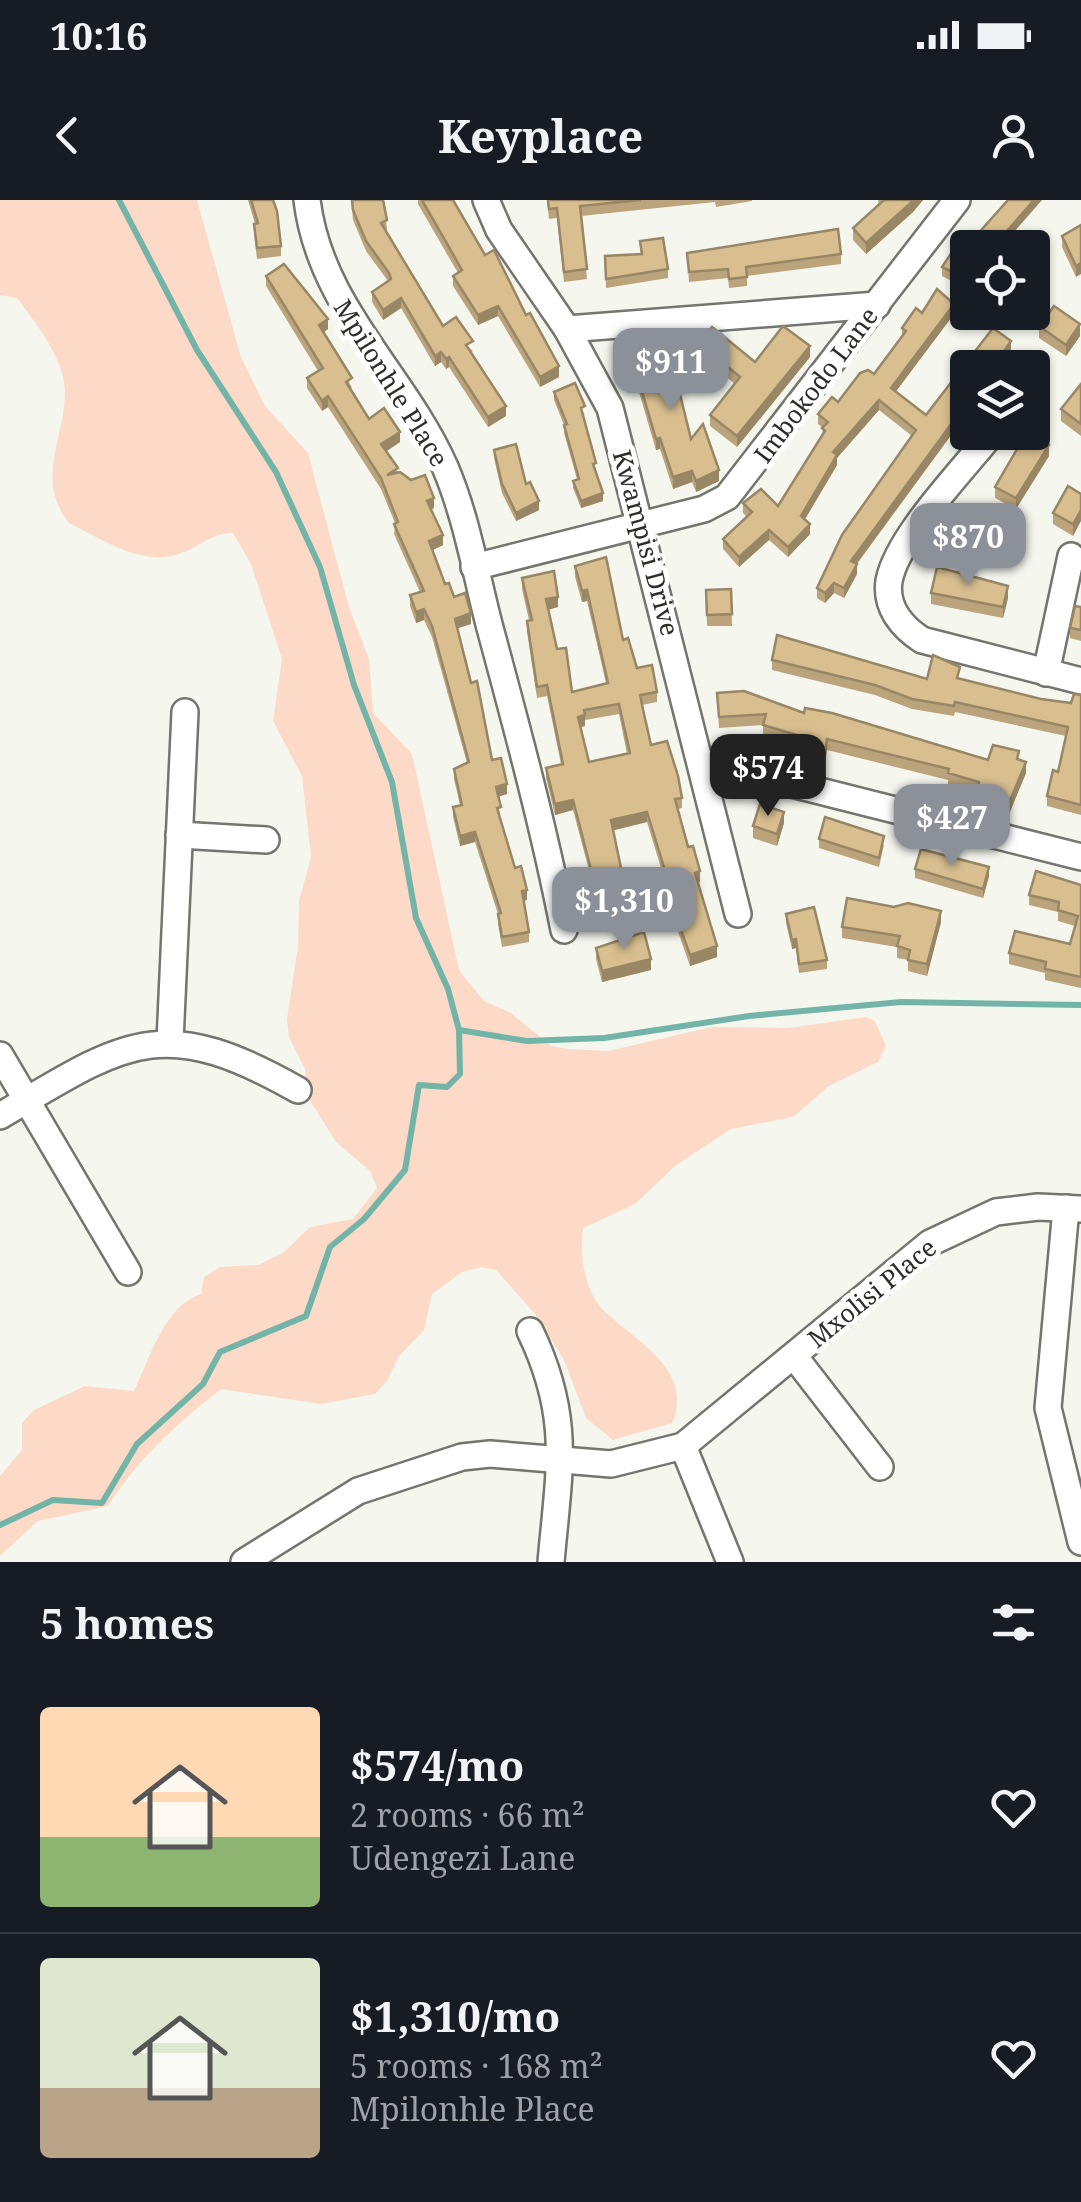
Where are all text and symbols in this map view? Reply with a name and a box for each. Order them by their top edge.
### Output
text: 10:16 [50,9,147,61]
text: Keyplace [438,105,643,166]
icon: back [40,108,95,163]
icon: person [986,108,1041,163]
map controls [950,230,1050,450]
button: locate [950,230,1050,330]
street label: Mpilonhle Place [327,292,457,473]
street label: Imbokodo Lane [745,300,885,469]
pin: $911 [612,328,730,413]
text: $911 [635,339,707,382]
button: layers [950,350,1050,450]
street label: Kwampisi Drive [606,446,688,639]
pin: $870 [909,503,1027,588]
text: $870 [932,514,1004,557]
pin: $574 [709,734,827,819]
text: $574 [732,745,804,788]
pin: $427 [893,784,1011,869]
text: $427 [916,795,988,838]
pin: $1,310 [543,867,705,952]
text: $1,310 [574,878,674,921]
street label: Mxolisi Place [800,1230,943,1355]
text: 5 homes [40,1594,214,1651]
icon: filters [986,1595,1041,1650]
text: $574/mo [350,1736,524,1793]
icon: home [120,1747,240,1867]
icon: heart [986,1780,1041,1835]
text: 2 rooms · 66 m² [350,1793,585,1836]
text: Udengezi Lane [350,1836,575,1879]
text: $1,310/mo [350,1987,560,2044]
icon: home [120,1998,240,2118]
icon: heart [986,2031,1041,2086]
text: 5 rooms · 168 m² [350,2044,603,2087]
text: Mpilonhle Place [350,2087,595,2130]

